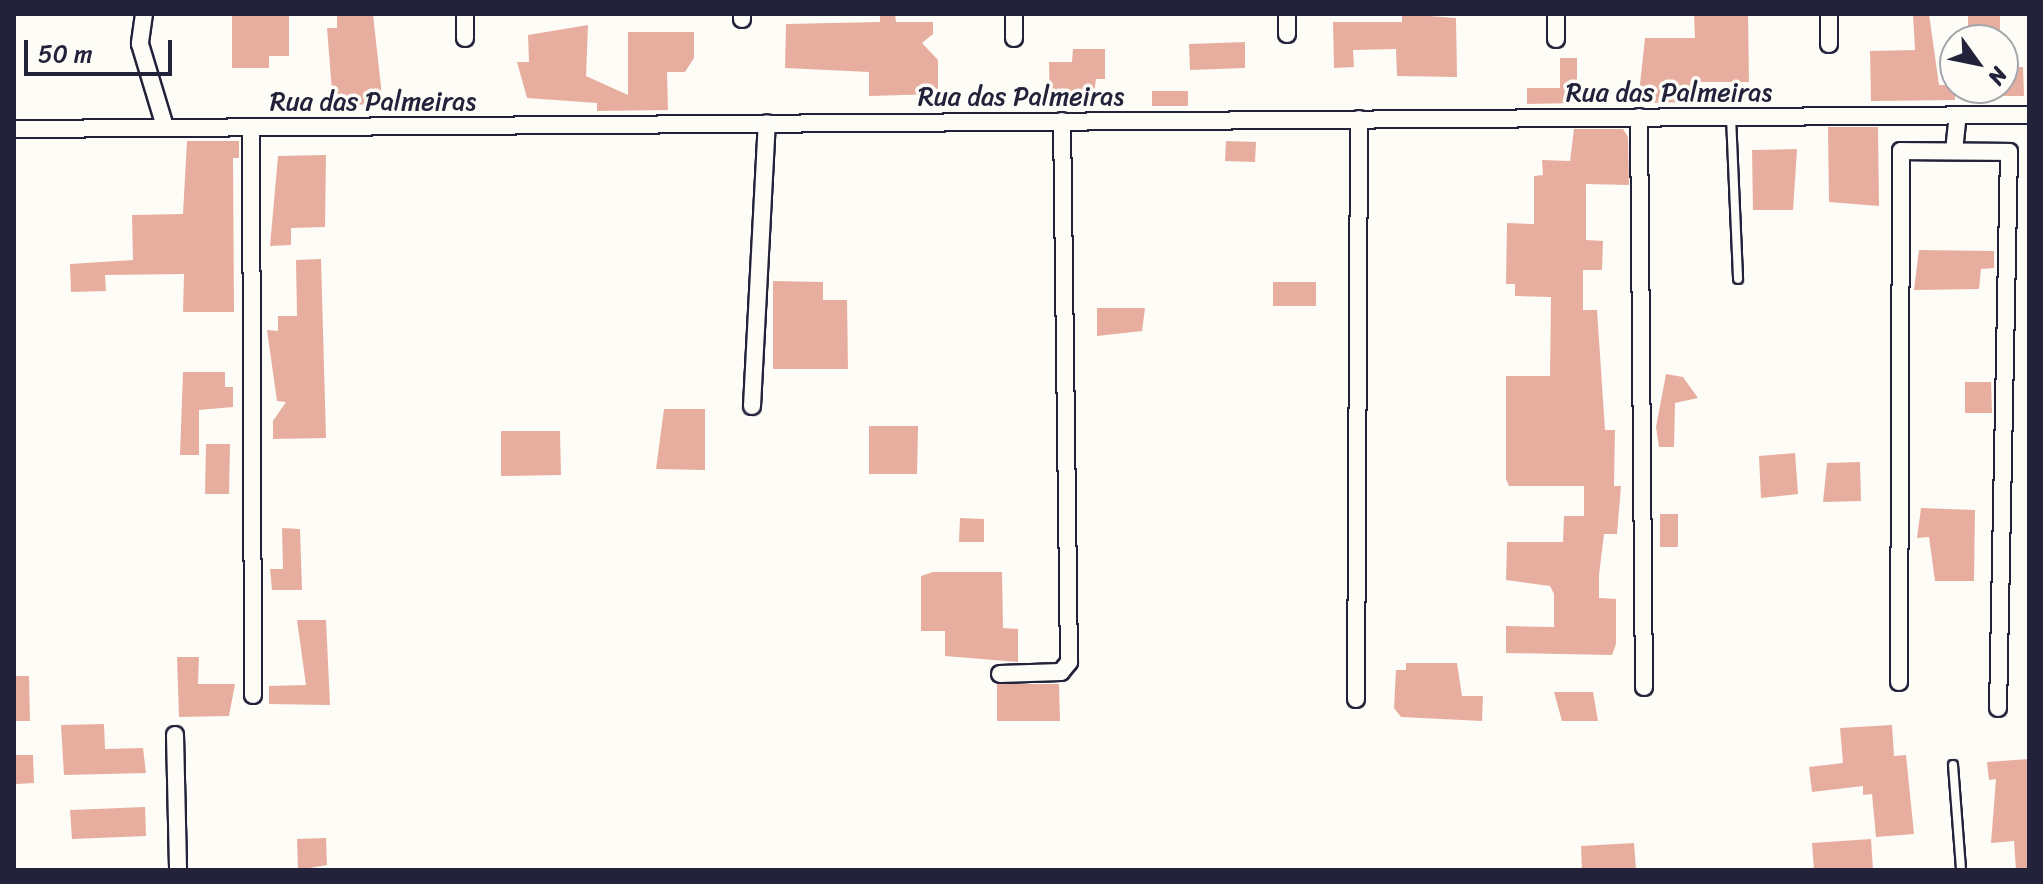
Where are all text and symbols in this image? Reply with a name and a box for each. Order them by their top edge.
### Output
scale bar [28,24,176,74]
north arrow [1939,24,2019,104]
text: 50 m [38,33,93,75]
text: N [1977,59,2018,93]
street label: Rua das Palmeiras [1565,77,1773,109]
street label: Rua das Palmeiras [917,81,1125,113]
street label: Rua das Palmeiras [269,86,477,118]

